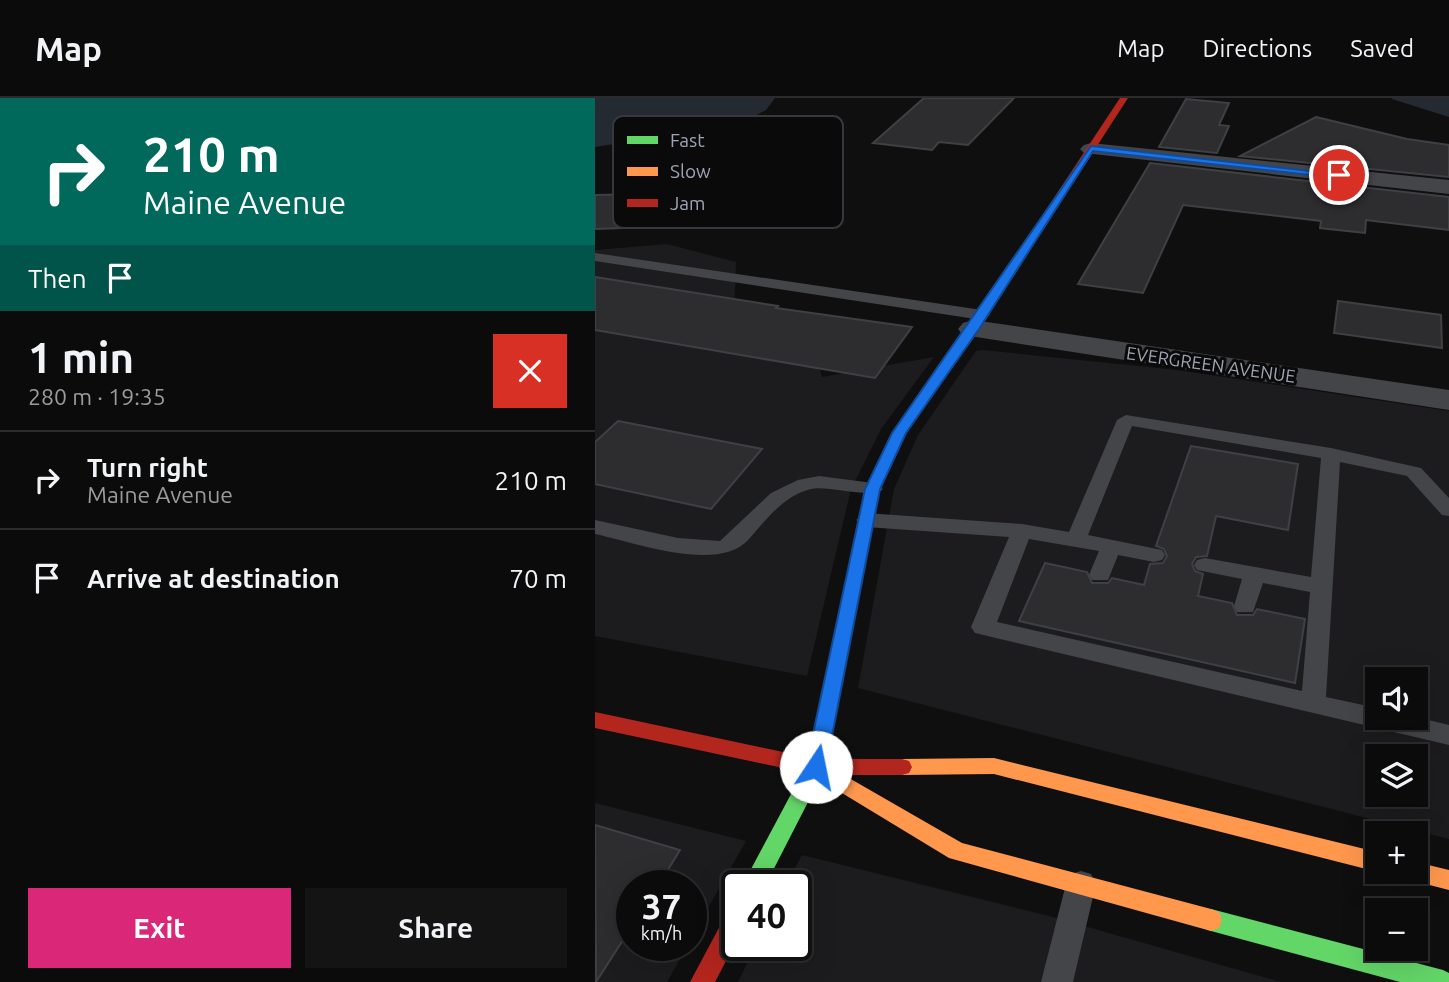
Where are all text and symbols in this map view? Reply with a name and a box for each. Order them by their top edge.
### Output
text: Map [35,30,102,67]
text: Map [1117,35,1164,62]
text: Directions [1202,35,1312,62]
text: Saved [1350,35,1414,62]
legend [613,116,843,228]
icon: right [28,126,119,217]
text: 210 m [143,126,280,181]
text: Fast [670,129,705,151]
pin [1309,145,1369,205]
icon: arrive [1320,156,1358,194]
text: Slow [670,160,711,182]
text: Maine Avenue [143,184,346,220]
text: Jam [670,192,706,214]
icon: arrive [101,259,139,297]
text: Then [28,264,87,293]
text: 1 min [28,334,134,381]
button: close [493,334,567,408]
street label: EVERGREEN AVENUE [1125,342,1297,386]
text: 280 m · 19:35 [28,384,166,409]
text: Turn right [87,453,208,482]
icon: right [28,461,66,499]
text: 210 m [495,466,567,495]
text: Maine Avenue [87,482,233,507]
icon: arrive [28,559,66,597]
text: Arrive at destination [87,564,340,593]
text: 70 m [509,564,567,593]
map controls [1365,667,1428,961]
button: sound [1365,667,1428,730]
position arrow [779,730,853,804]
button: layers [1365,744,1428,807]
button: + [1365,821,1428,884]
speed limit sign: 40 [721,870,812,961]
text: 37 [642,886,681,926]
button: Exit [28,888,291,968]
button: Share [305,888,567,968]
button: − [1365,898,1428,961]
text: km/h [641,923,682,943]

